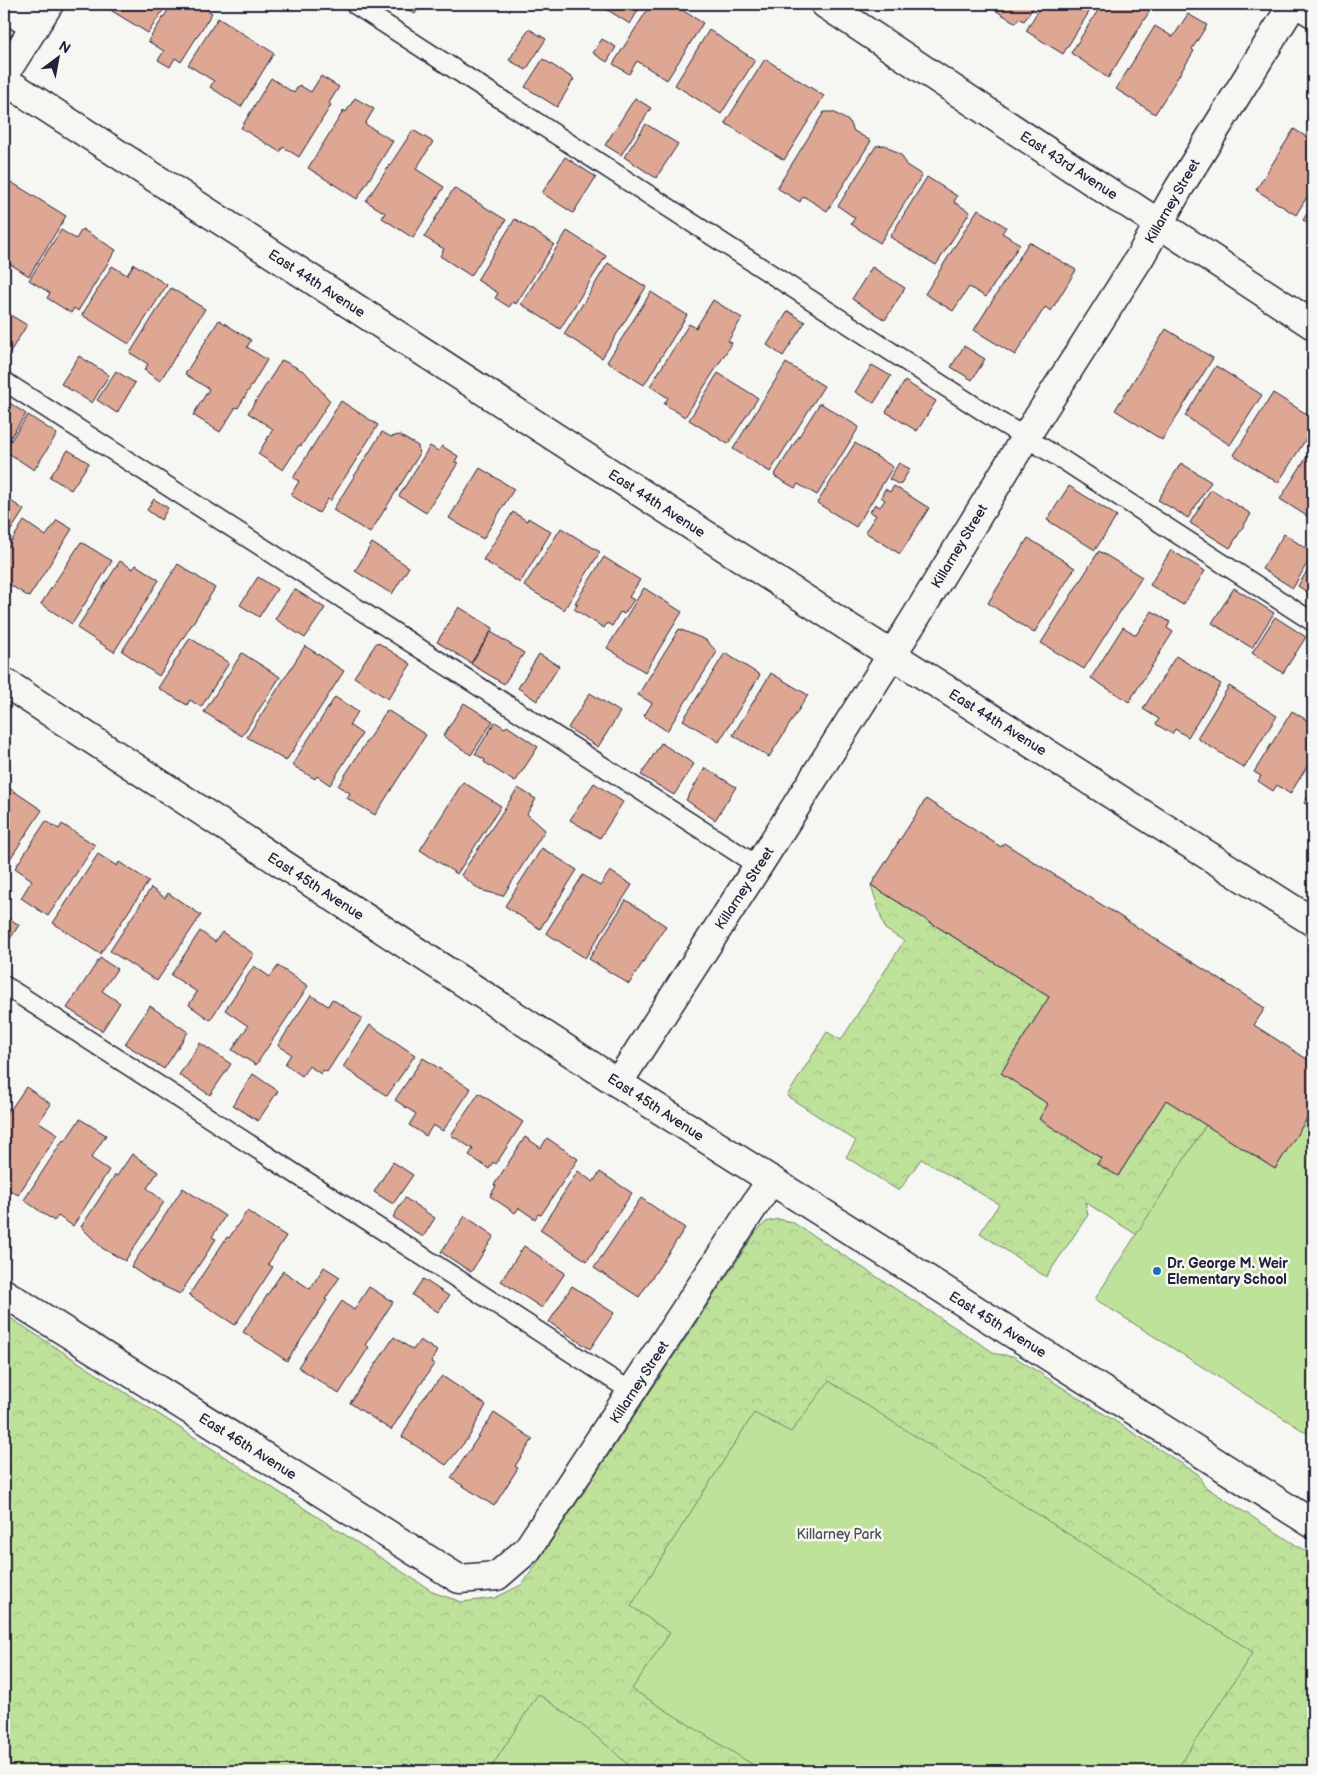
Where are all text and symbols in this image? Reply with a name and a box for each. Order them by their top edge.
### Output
north arrow [32,32,82,82]
text: N [56,37,74,57]
street label: East 43rd Avenue [1017,128,1121,203]
street label: Killarney Street [1141,155,1204,247]
street label: East 44th Avenue [265,246,368,321]
street label: East 44th Avenue [605,466,708,541]
street label: Killarney Street [928,501,991,591]
street label: East 44th Avenue [946,686,1050,759]
street label: Killarney Street [711,843,778,933]
street label: East 45th Avenue [264,849,367,924]
street label: East 45th Avenue [604,1070,707,1145]
place label: Dr. George M. Weir Elementary School [1167,1255,1288,1288]
marker: Dr. George M. Weir Elementary School [1151,1265,1163,1277]
street label: East 45th Avenue [946,1288,1050,1361]
street label: Killarney Street [606,1337,673,1427]
street label: East 46th Avenue [196,1410,300,1483]
park label: Killarney Park [797,1526,882,1543]

